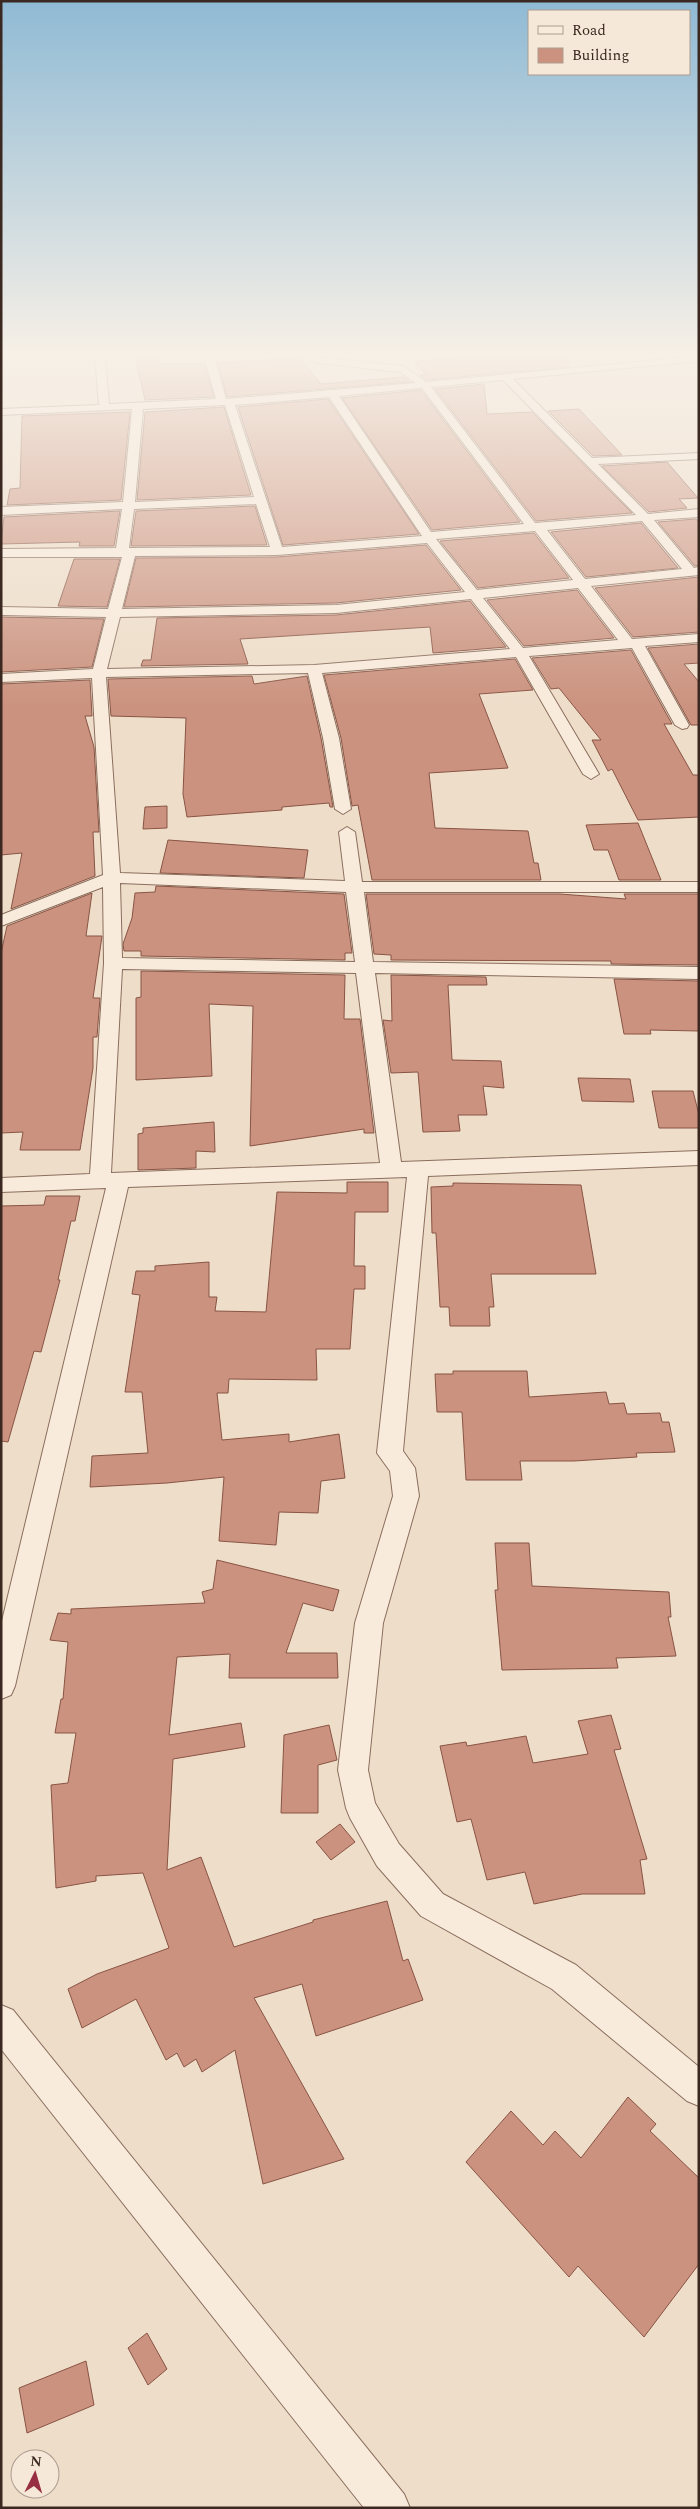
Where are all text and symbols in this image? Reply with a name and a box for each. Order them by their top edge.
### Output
legend [528,10,690,75]
text: Road [572,19,606,42]
text: Building [572,44,629,67]
north arrow [10,2449,60,2499]
text: N [29,2451,43,2473]

